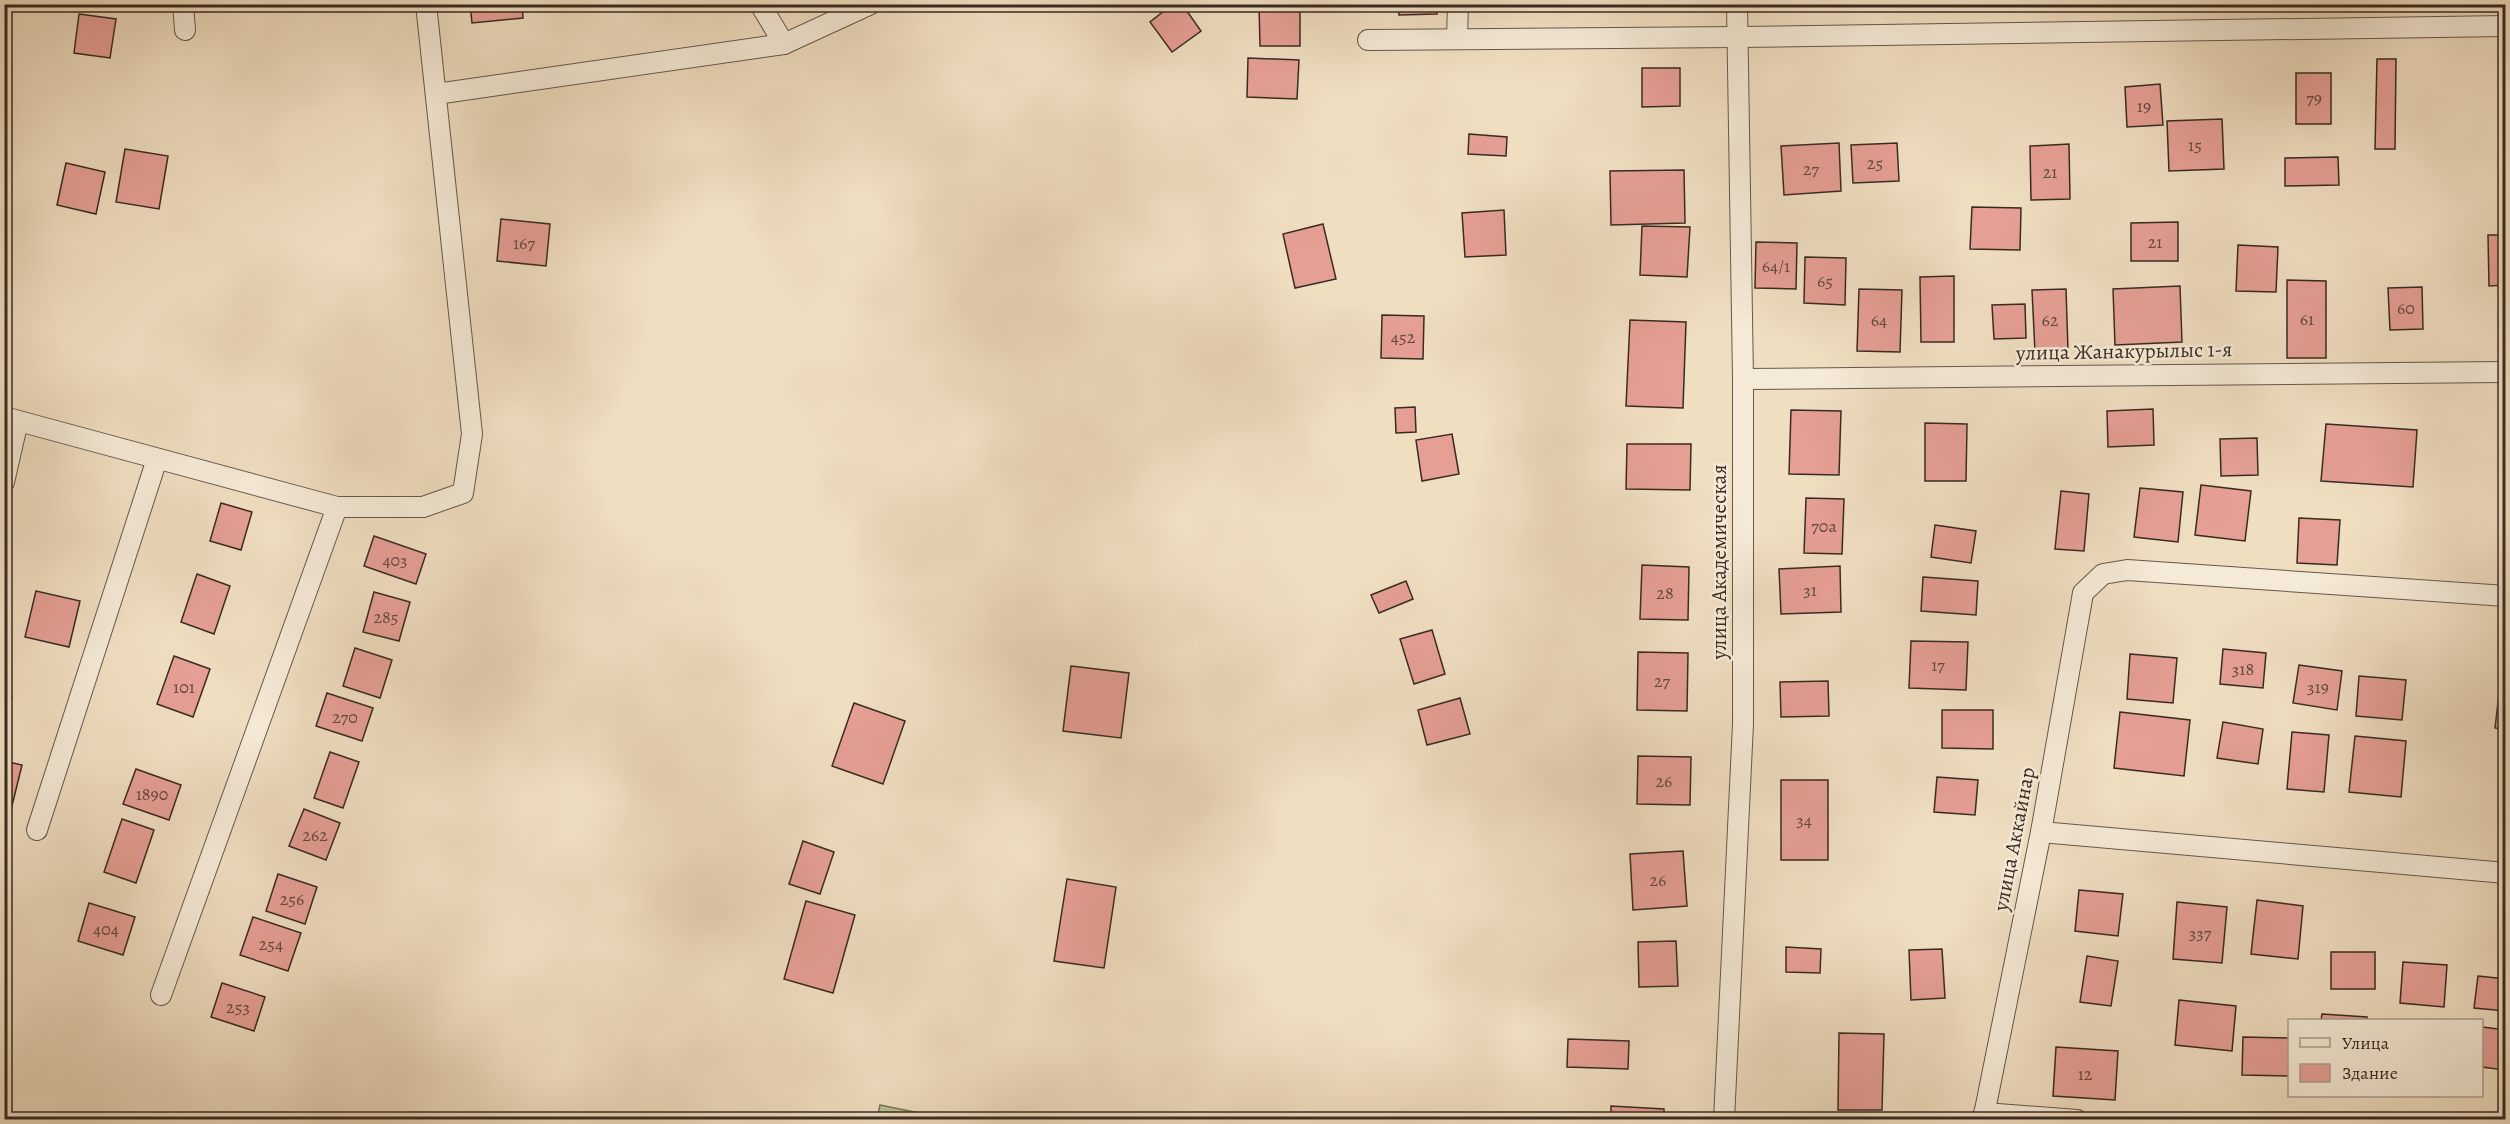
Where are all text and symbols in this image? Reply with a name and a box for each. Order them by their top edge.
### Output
house number: 79 [2306,86,2322,110]
house number: 19 [2137,94,2151,118]
house number: 15 [2188,133,2202,157]
house number: 25 [1867,151,1883,175]
house number: 27 [1803,157,1819,181]
house number: 21 [2043,160,2057,184]
house number: 21 [2148,230,2162,254]
house number: 167 [513,231,535,255]
house number: 64/1 [1762,254,1790,278]
house number: 65 [1817,269,1833,293]
house number: 60 [2397,296,2415,320]
house number: 61 [2300,307,2314,331]
house number: 64 [1871,308,1887,332]
house number: 62 [2042,308,2059,332]
house number: 452 [1391,325,1416,349]
street label: улица Жанакурылыс 1-я [2015,335,2232,367]
street label: улица Академическая [1705,464,1733,661]
house number: 70а [1811,514,1837,538]
house number: 403 [382,548,408,572]
house number: 31 [1803,578,1817,602]
house number: 28 [1656,581,1674,605]
house number: 285 [373,605,399,629]
house number: 17 [1931,653,1945,677]
house number: 318 [2232,657,2254,681]
house number: 27 [1654,669,1670,693]
house number: 101 [173,675,195,699]
house number: 319 [2307,675,2329,699]
house number: 270 [332,705,358,729]
street label: улица Аккайнар [1986,765,2042,914]
house number: 26 [1656,769,1672,793]
house number: 1890 [136,782,168,806]
house number: 34 [1796,808,1812,832]
house number: 262 [302,823,328,847]
house number: 26 [1650,868,1666,892]
house number: 256 [280,887,304,911]
house number: 404 [93,917,119,941]
house number: 337 [2189,921,2212,945]
house number: 254 [259,932,283,956]
house number: 253 [226,995,250,1019]
legend [2288,1019,2483,1097]
text: Улица [2342,1031,2390,1055]
text: Здание [2342,1061,2398,1085]
house number: 12 [2078,1062,2093,1086]

